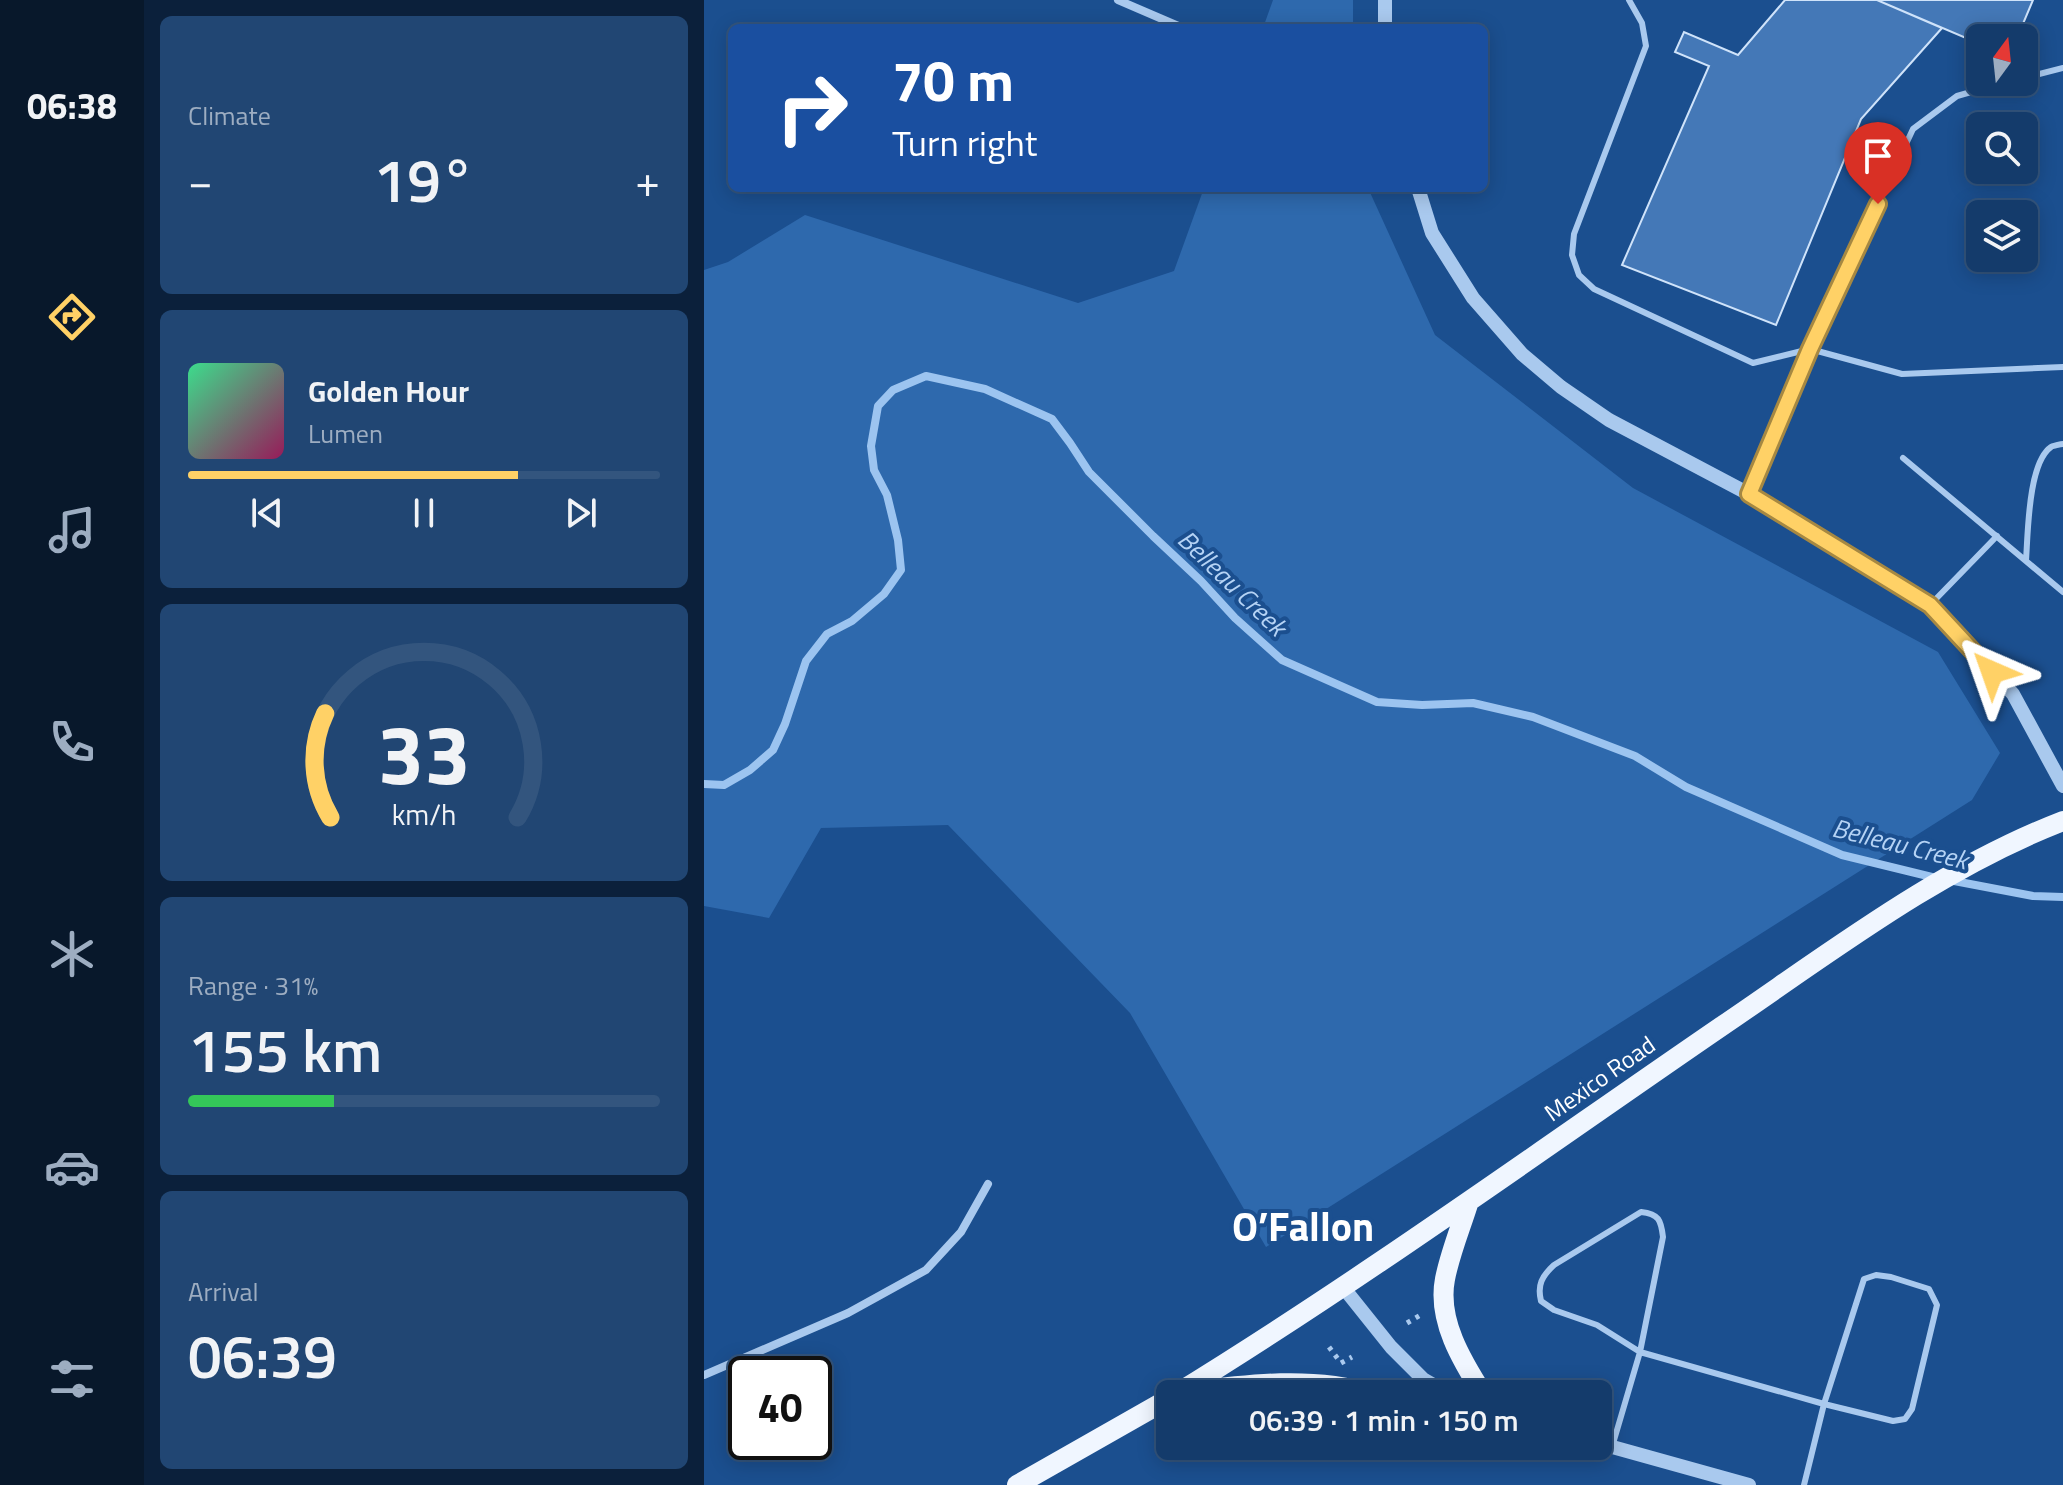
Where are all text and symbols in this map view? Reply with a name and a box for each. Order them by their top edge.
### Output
north arrow [1966,24,2038,96]
map controls [1966,24,2038,272]
text: 70 m [892,38,1014,123]
icon: right [760,56,864,160]
text: 06:38 [27,78,117,133]
text: Climate [188,96,271,135]
button: search [1966,112,2038,184]
text: Turn right [892,115,1037,170]
pin [1844,122,1912,204]
text: 19° [374,134,474,225]
icon: arrive [1856,134,1900,178]
text: − [188,147,213,214]
text: + [635,147,660,214]
button: layers [1966,200,2038,272]
icon: directions [44,289,100,345]
text: Golden Hour [308,368,469,414]
text: Lumen [308,414,383,453]
icon: previous [245,491,289,535]
icon: pause [402,491,446,535]
icon: next [559,491,603,535]
icon: music [44,502,100,558]
water label: Belleau Creek [1169,521,1298,647]
position arrow [1950,630,2034,714]
text: 33 [377,690,471,816]
icon: phone [44,714,100,770]
text: km/h [392,794,456,837]
water label: Belleau Creek [1828,808,1975,880]
icon: climate [44,926,100,982]
text: Range · 31% [188,966,318,1005]
text: 155 km [188,1004,382,1095]
street label: Mexico Road [1537,1027,1662,1130]
icon: car [44,1139,100,1195]
district label: O’Fallon [1232,1196,1374,1257]
text: Arrival [188,1272,259,1311]
text: 06:39 [188,1310,337,1401]
icon: filters [44,1351,100,1407]
speed limit sign: 40 [728,1356,832,1460]
text: 06:39 · 1 min · 150 m [1249,1397,1519,1443]

